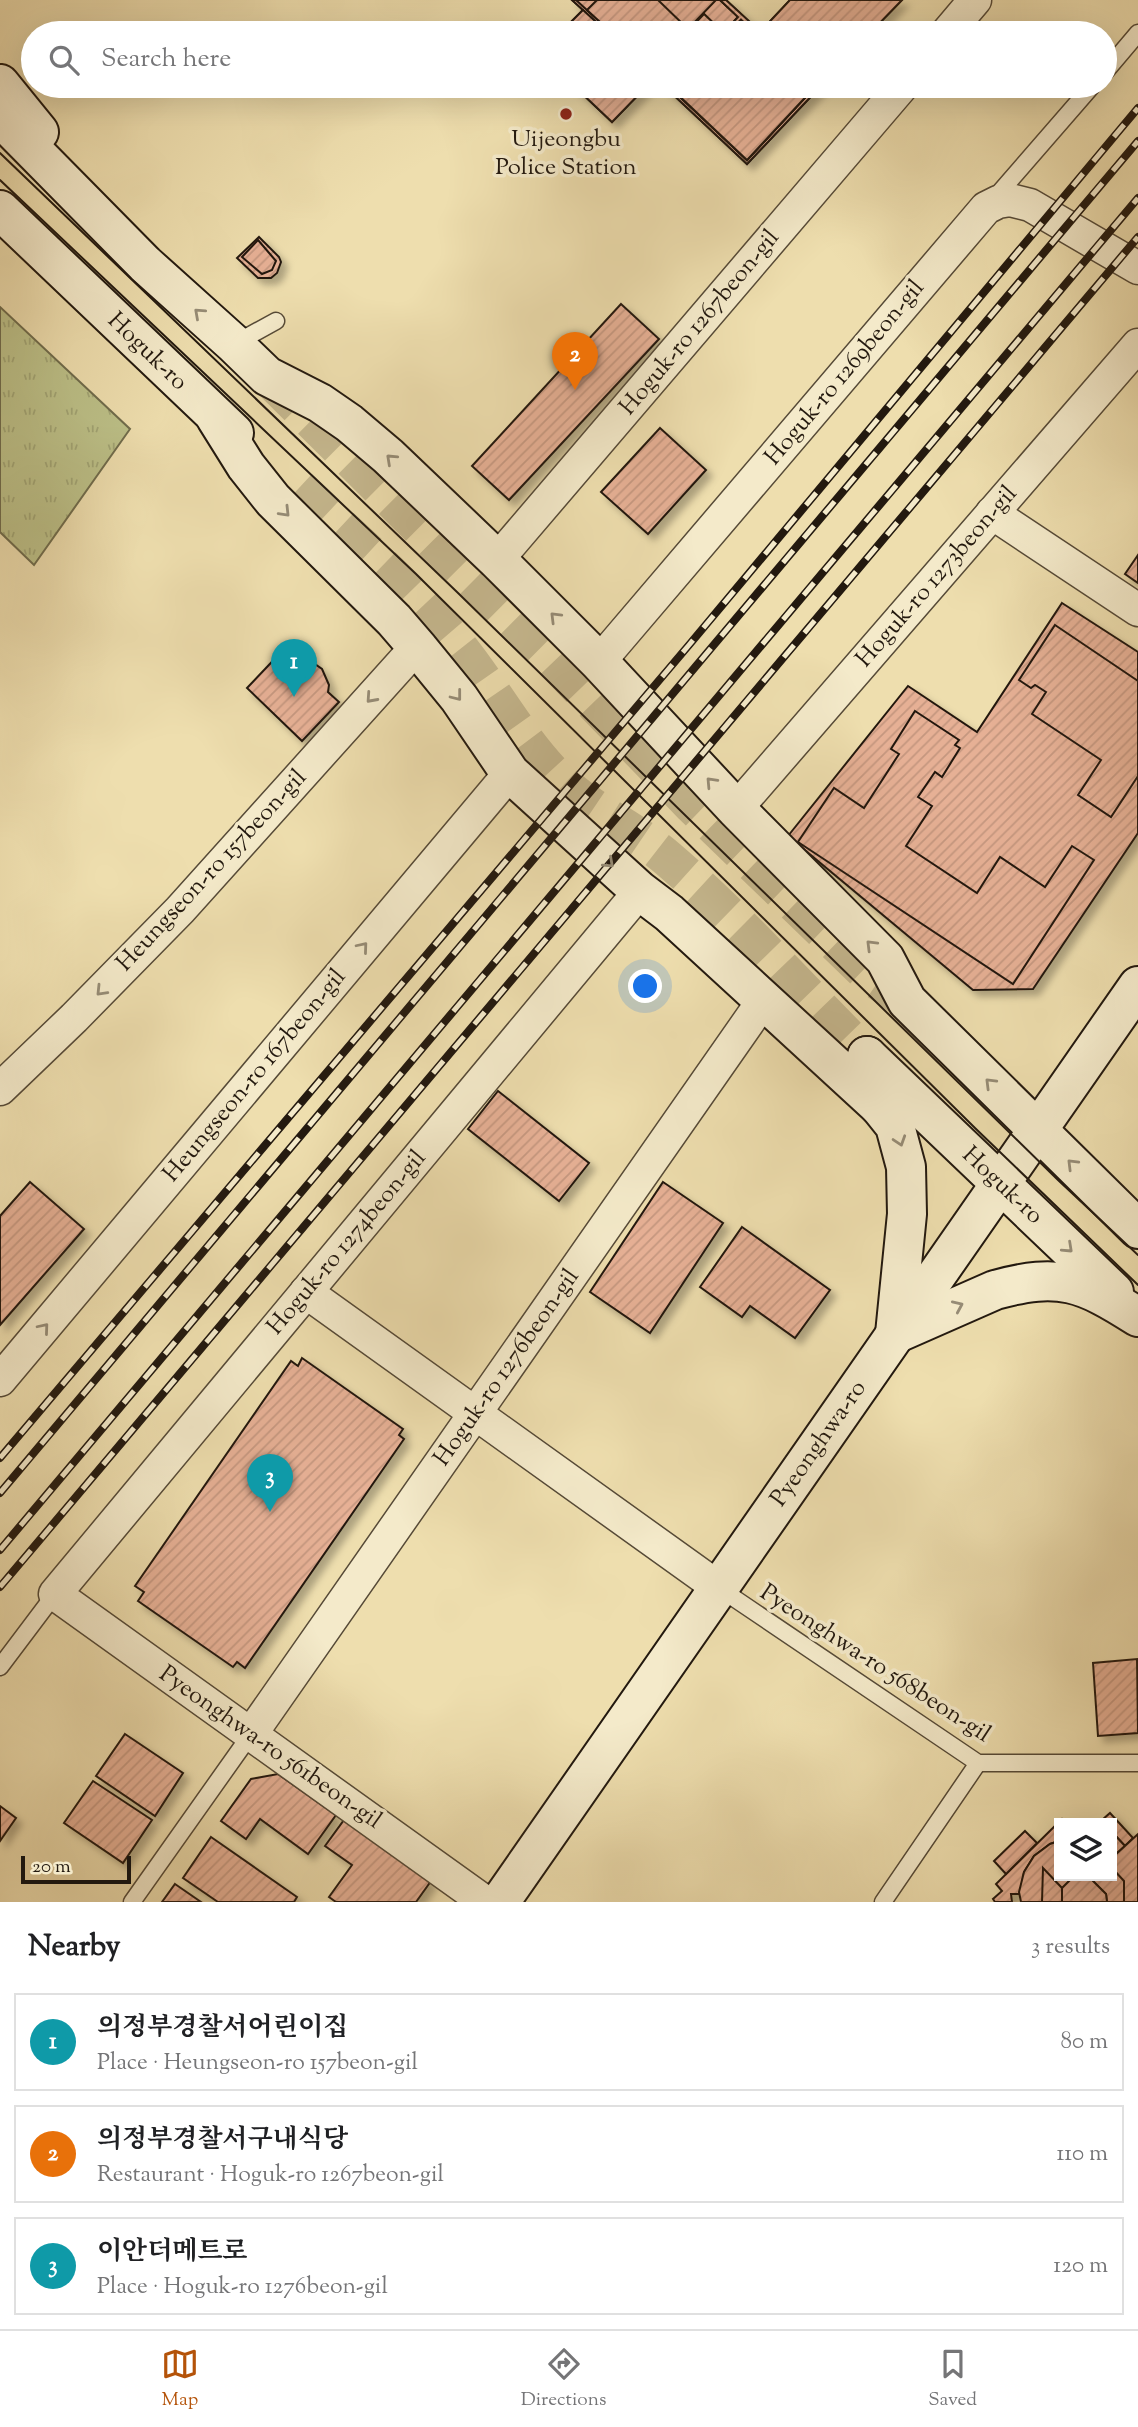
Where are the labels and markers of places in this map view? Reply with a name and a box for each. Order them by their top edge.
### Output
marker: Uijeongbu Police Station [558,106,574,122]
place label: Uijeongbu Police Station [495,123,637,185]
pin: 2 [552,332,598,390]
pin: 1 [271,639,317,697]
pin: 3 [247,1454,293,1512]

